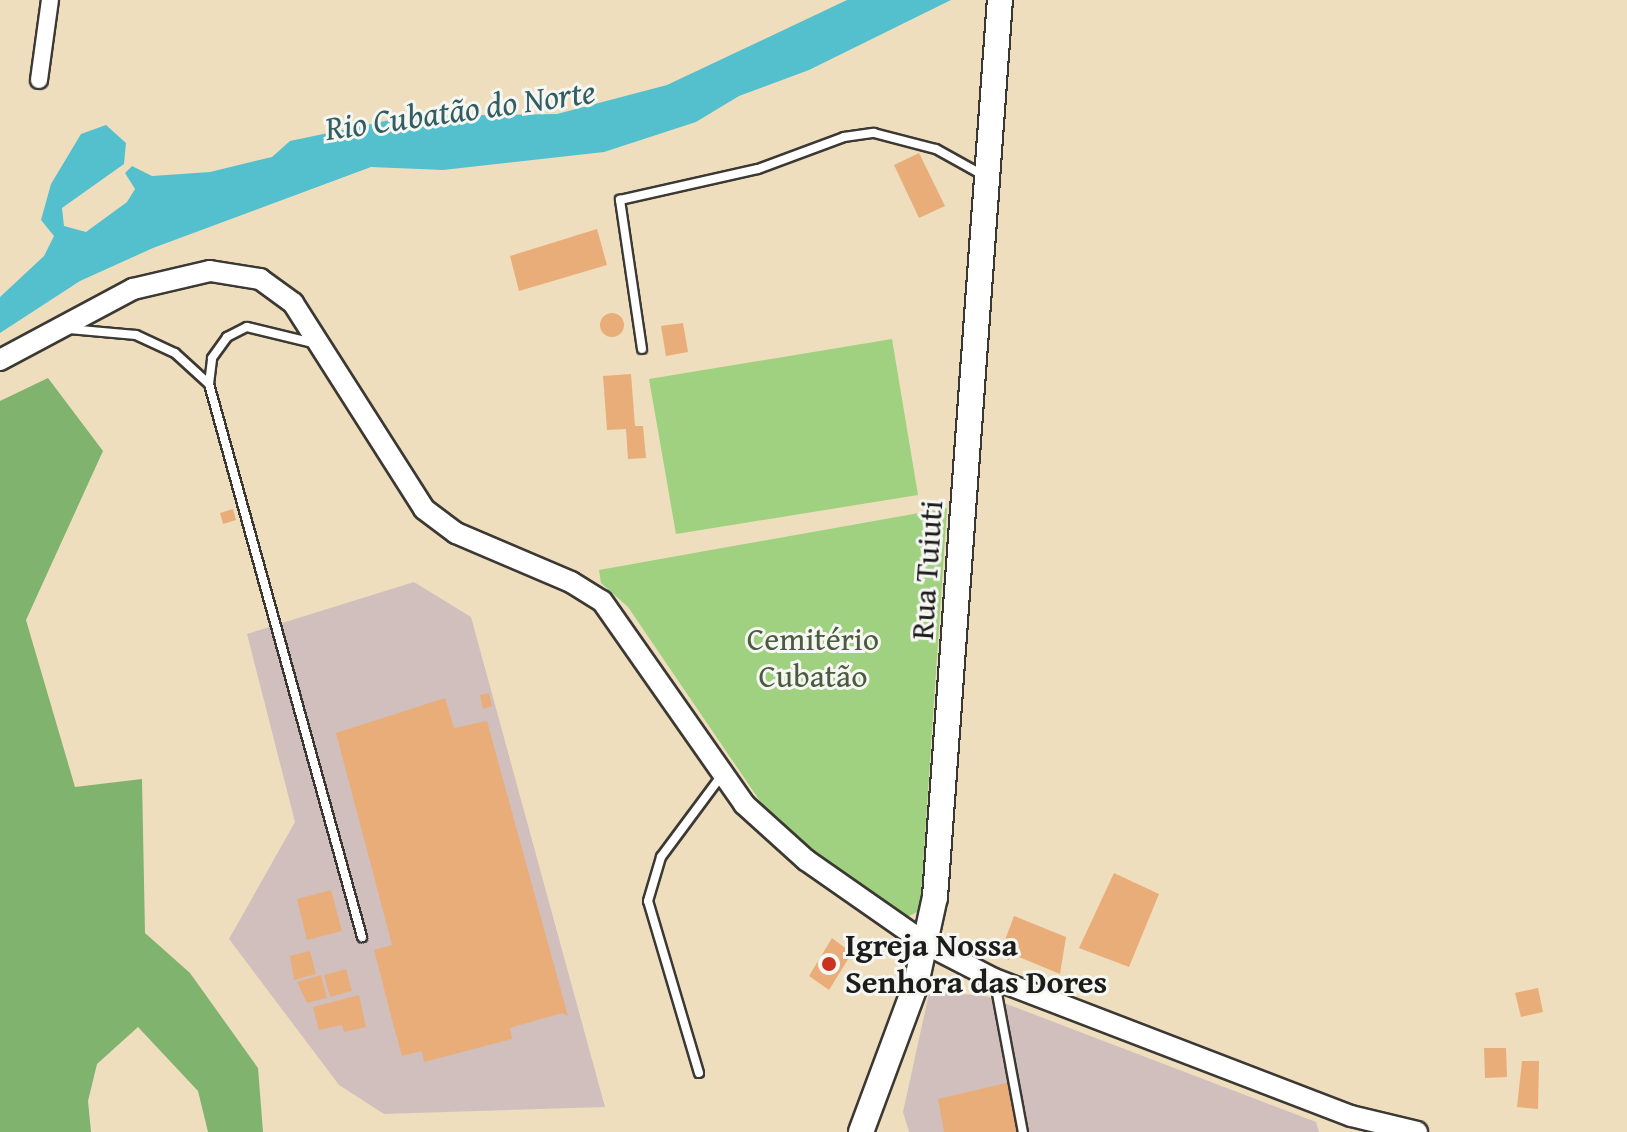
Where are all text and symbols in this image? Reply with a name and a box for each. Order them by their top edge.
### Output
water label: Rio Cubatão do Norte [322,70,598,148]
street label: Rua Tuiuti [903,499,951,641]
park label: Cemitério Cubatão [747,621,879,696]
place label: Igreja Nossa Senhora das Dores [845,927,1107,1002]
marker: Igreja Nossa Senhora das Dores [820,955,838,973]

